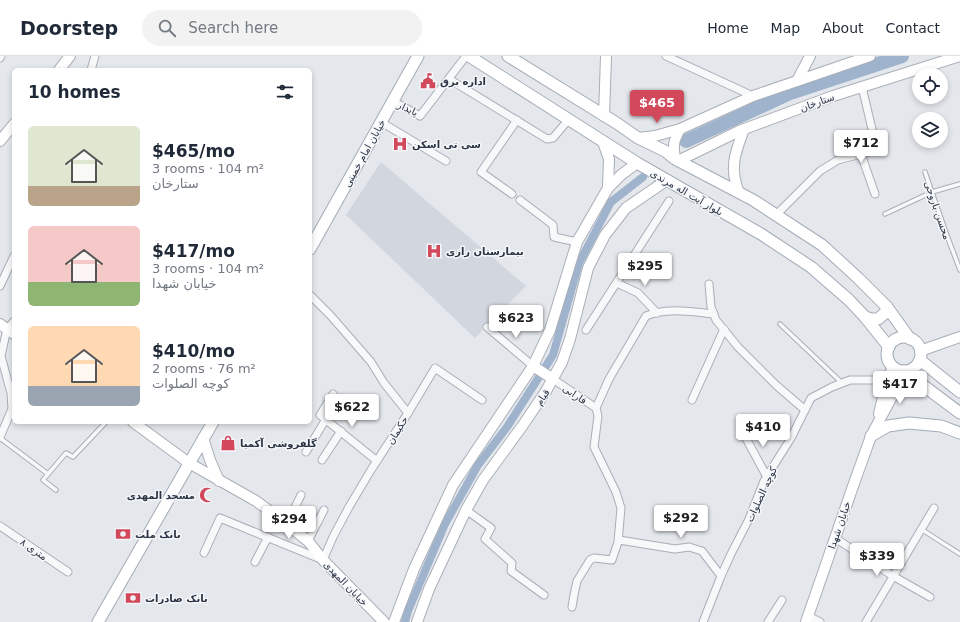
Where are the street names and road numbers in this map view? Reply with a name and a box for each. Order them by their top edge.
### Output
street label: ستارخان [798,91,836,114]
street label: پایدار [394,99,420,119]
street label: خیابان امام خمینی [341,118,388,189]
street label: بلوار آیت اله مرندی [649,166,725,218]
street label: محسن باروجی [921,179,953,241]
street label: فارابی [561,382,589,407]
street label: قیام [533,387,552,407]
street label: حکیمان [385,414,410,446]
street label: کوچه الصلوات [744,465,779,524]
street label: خیابان شهدا [826,500,854,551]
street label: ۸ متری [18,536,49,562]
street label: خیابان المهدی [321,559,370,609]

